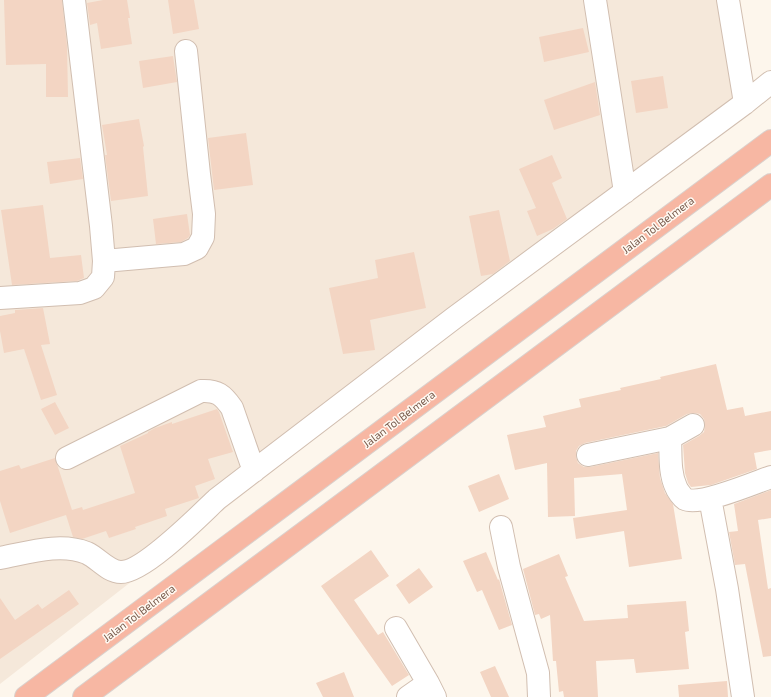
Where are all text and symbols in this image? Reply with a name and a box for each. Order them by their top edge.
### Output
street label: Jalan Tol Belmera [619,193,696,256]
street label: Jalan Tol Belmera [360,387,437,450]
street label: Jalan Tol Belmera [100,581,177,644]

